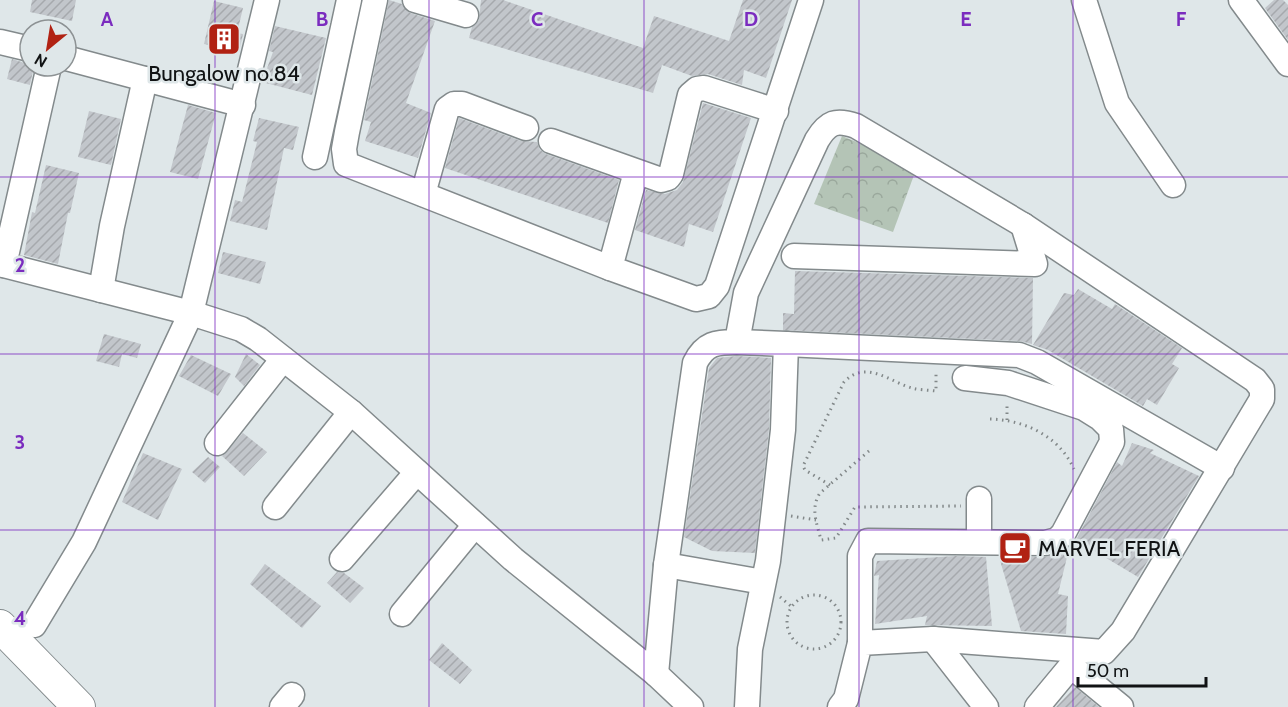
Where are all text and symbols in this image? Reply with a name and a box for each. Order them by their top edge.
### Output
text: A [101,7,114,31]
text: B [316,7,328,31]
text: C [531,7,543,31]
text: D [744,7,758,31]
text: E [960,7,972,31]
text: F [1176,7,1187,31]
north arrow [18,18,78,78]
building icon: Bungalow no.84 [206,21,242,57]
text: N [31,50,50,72]
place label: Bungalow no.84 [148,60,300,87]
text: 2 [15,253,25,277]
text: 3 [15,430,25,454]
cafe icon: MARVEL FERIA [997,530,1033,566]
place label: MARVEL FERIA [1038,535,1181,562]
text: 4 [14,606,26,630]
scale bar [1078,650,1206,688]
text: 50 m [1087,660,1129,682]

